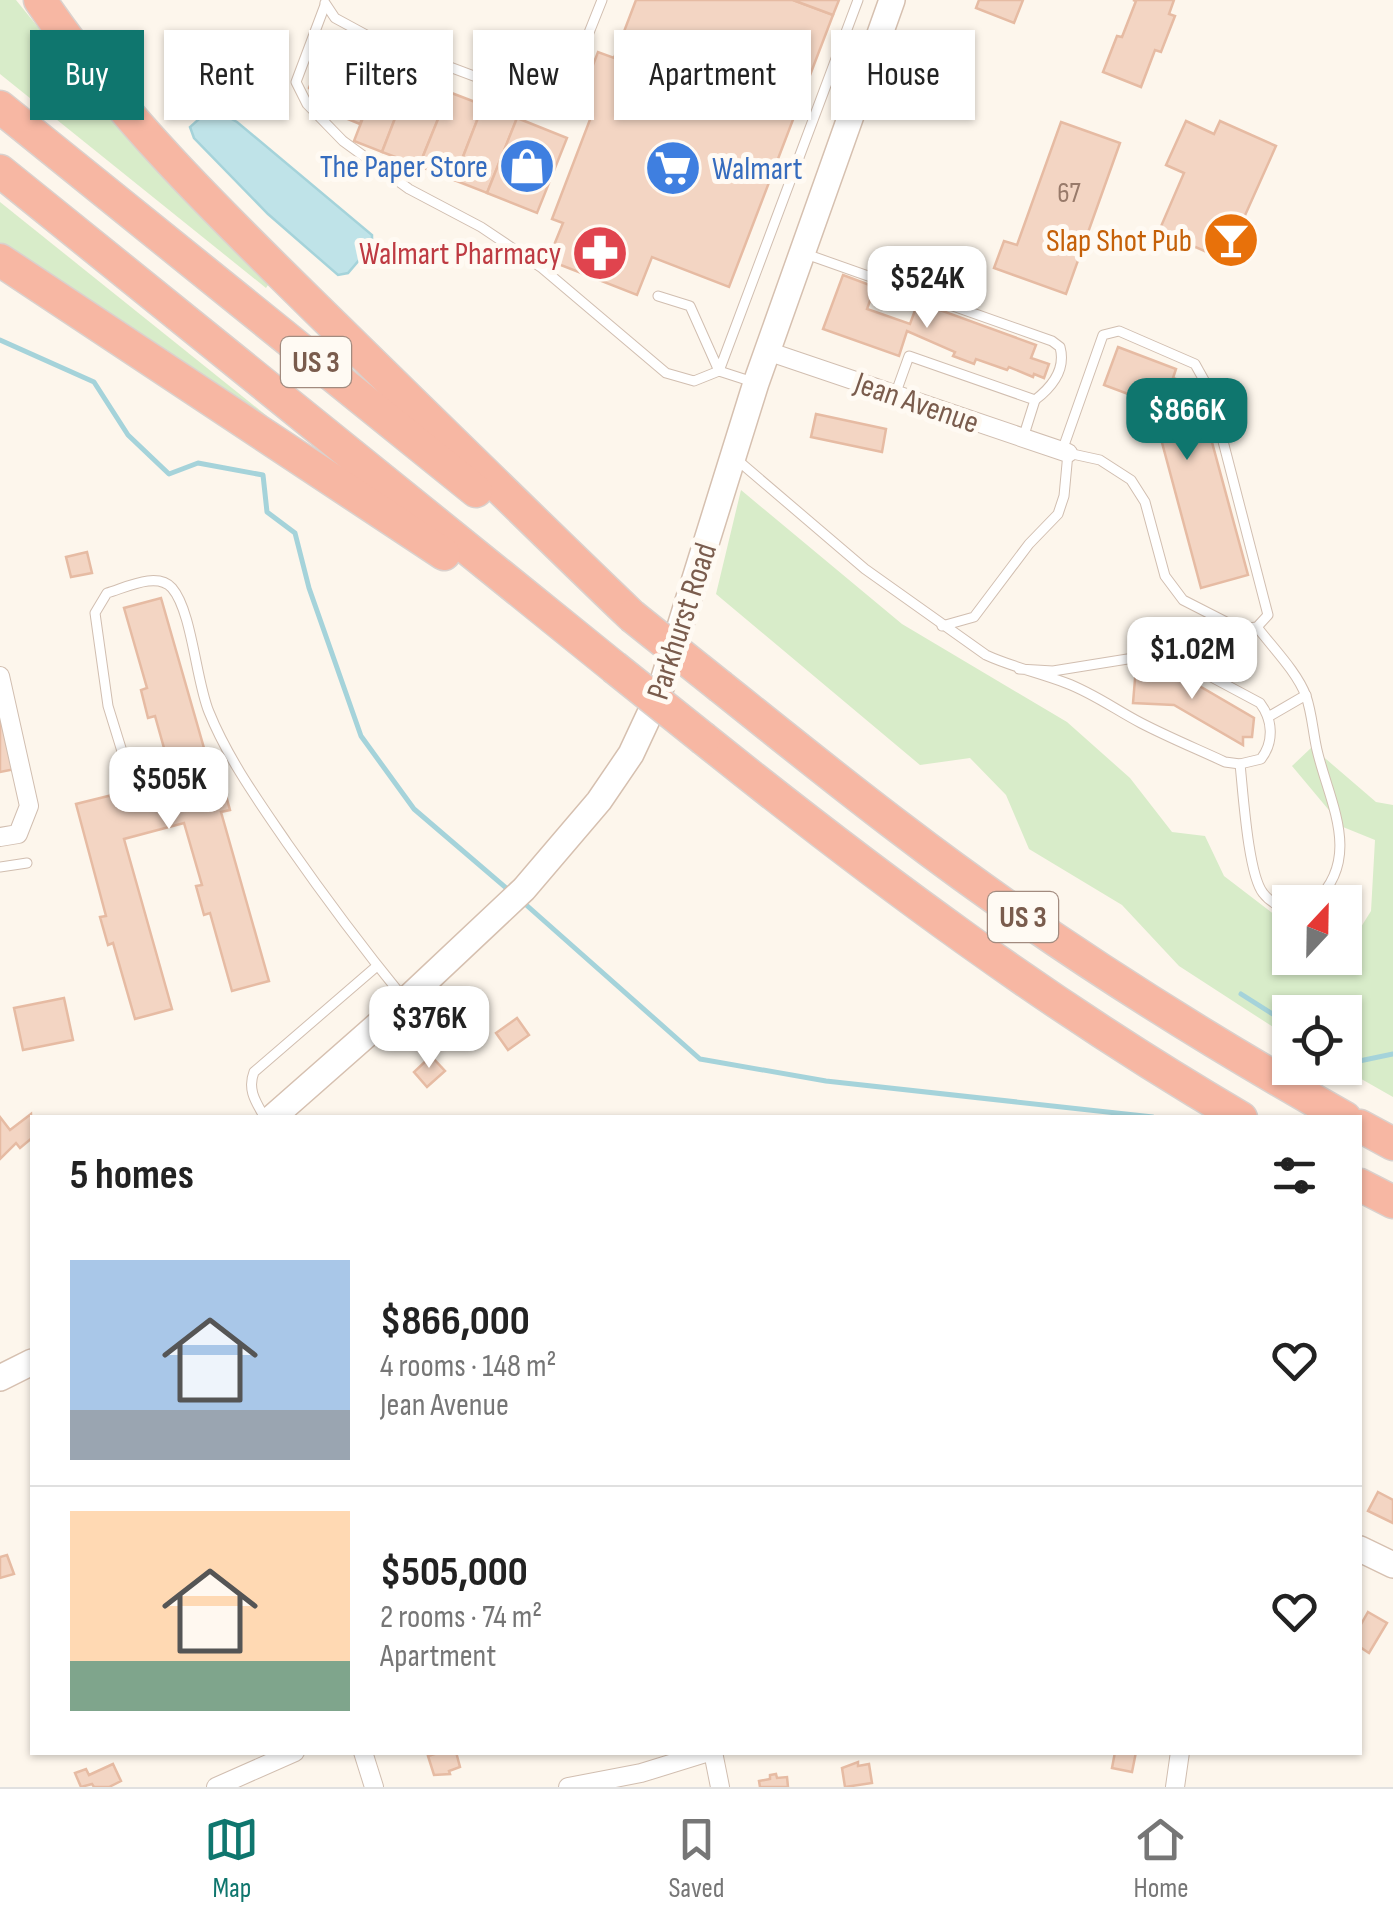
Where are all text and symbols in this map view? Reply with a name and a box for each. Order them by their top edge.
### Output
chip: Buy [30,30,144,120]
chip: Rent [164,30,289,120]
chip: Filters [309,30,453,120]
chip: New [473,30,594,120]
chip: Apartment [614,30,811,120]
chip: House [831,30,975,120]
shop icon: The Paper Store [497,136,557,196]
supermarket icon: Walmart [643,138,703,198]
place label: The Paper Store [320,148,488,187]
place label: Walmart [712,150,802,189]
house number: 67 [1057,177,1081,210]
bar icon: Slap Shot Pub [1201,210,1261,270]
place label: Slap Shot Pub [1046,222,1192,261]
pharmacy icon: Walmart Pharmacy [570,223,630,283]
place label: Walmart Pharmacy [359,235,561,274]
pin: $524K [857,246,997,331]
text: $524K [890,259,964,298]
road number: US 3 [281,337,351,387]
street label: Jean Avenue [848,364,984,443]
pin: $866K [1117,378,1257,463]
text: $866K [1148,391,1226,430]
street label: Parkhurst Road [639,538,726,705]
pin: $1.02M [1111,617,1273,702]
text: $1.02M [1149,630,1235,669]
pin: $505K [99,747,239,832]
text: $505K [131,760,207,799]
north arrow [1272,885,1362,975]
map controls [1272,885,1362,1085]
road number: US 3 [988,892,1058,942]
pin: $376K [359,986,499,1071]
button: locate [1272,995,1362,1085]
text: $376K [391,999,467,1038]
icon: filters [1267,1148,1322,1203]
text: 5 homes [70,1150,194,1201]
text: $866,000 [380,1296,530,1347]
icon: home [150,1300,270,1420]
icon: heart [1267,1333,1322,1388]
text: 4 rooms · 148 m² [380,1347,557,1386]
text: Jean Avenue [380,1386,509,1425]
text: $505,000 [380,1547,528,1598]
icon: home [150,1551,270,1671]
icon: heart [1267,1584,1322,1639]
text: 2 rooms · 74 m² [380,1598,542,1637]
text: Apartment [380,1637,496,1676]
tab: Map [204,1812,259,1905]
tab: Saved [668,1812,725,1905]
tab: Home [1133,1812,1189,1905]

